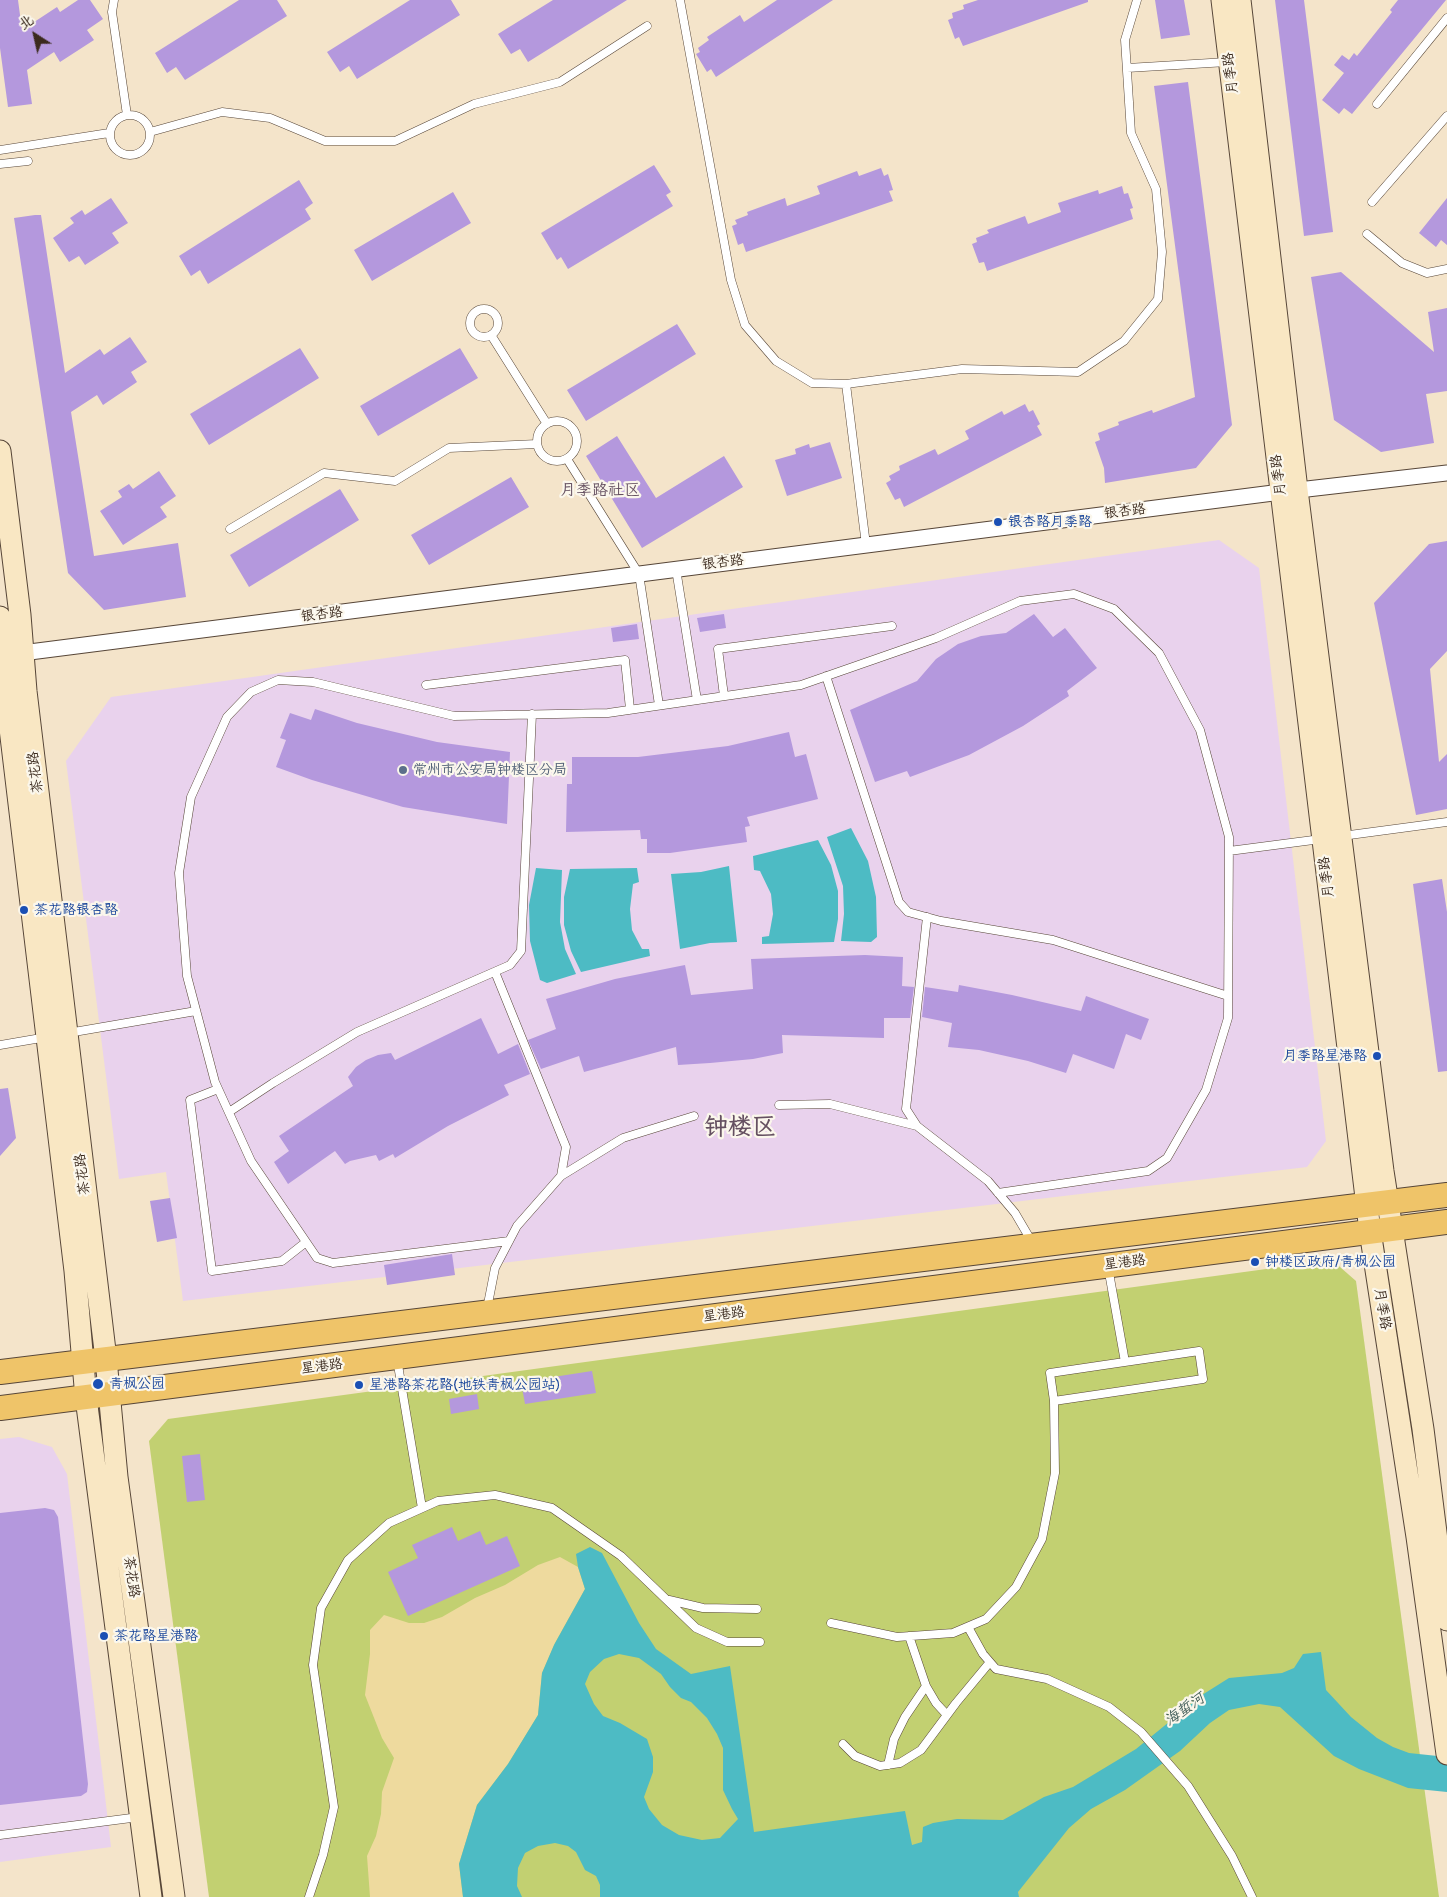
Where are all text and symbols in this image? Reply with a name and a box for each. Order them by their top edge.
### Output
north arrow [10,10,60,60]
text: 北 [16,11,37,33]
street label: 月季路 [1220,51,1242,95]
street label: 月季路 [1268,453,1290,497]
district label: 月季路社区 [560,481,640,501]
street label: 银杏路 [1103,501,1147,523]
place label: 银杏路月季路 [1008,514,1092,530]
marker: 银杏路月季路 [992,516,1004,528]
street label: 银杏路 [701,552,745,574]
street label: 银杏路 [300,604,344,626]
street label: 茶花路 [25,750,47,794]
place label: 常州市公安局钟楼区分局 [413,762,567,778]
marker: 常州市公安局钟楼区分局 [397,764,409,776]
street label: 月季路 [1316,855,1338,899]
place label: 茶花路银杏路 [34,902,118,918]
marker: 茶花路银杏路 [18,904,30,916]
place label: 月季路星港路 [1283,1048,1367,1064]
marker: 月季路星港路 [1371,1050,1383,1062]
district label: 钟楼区 [704,1114,776,1142]
street label: 茶花路 [72,1152,94,1196]
street label: 星港路 [1103,1252,1147,1274]
place label: 钟楼区政府/青枫公园 [1265,1254,1396,1270]
marker: 钟楼区政府/青枫公园 [1249,1256,1261,1268]
street label: 月季路 [1370,1287,1394,1331]
street label: 星港路 [702,1304,746,1326]
street label: 星港路 [300,1356,344,1378]
place label: 青枫公园 [109,1376,165,1392]
marker: 青枫公园 [91,1377,105,1391]
place label: 星港路茶花路(地铁青枫公园站) [369,1377,560,1393]
marker: 星港路茶花路(地铁青枫公园站) [353,1379,365,1391]
street label: 茶花路 [120,1555,142,1599]
place label: 茶花路星港路 [114,1628,198,1644]
marker: 茶花路星港路 [98,1630,110,1642]
water label: 海蜇河 [1161,1690,1209,1730]

